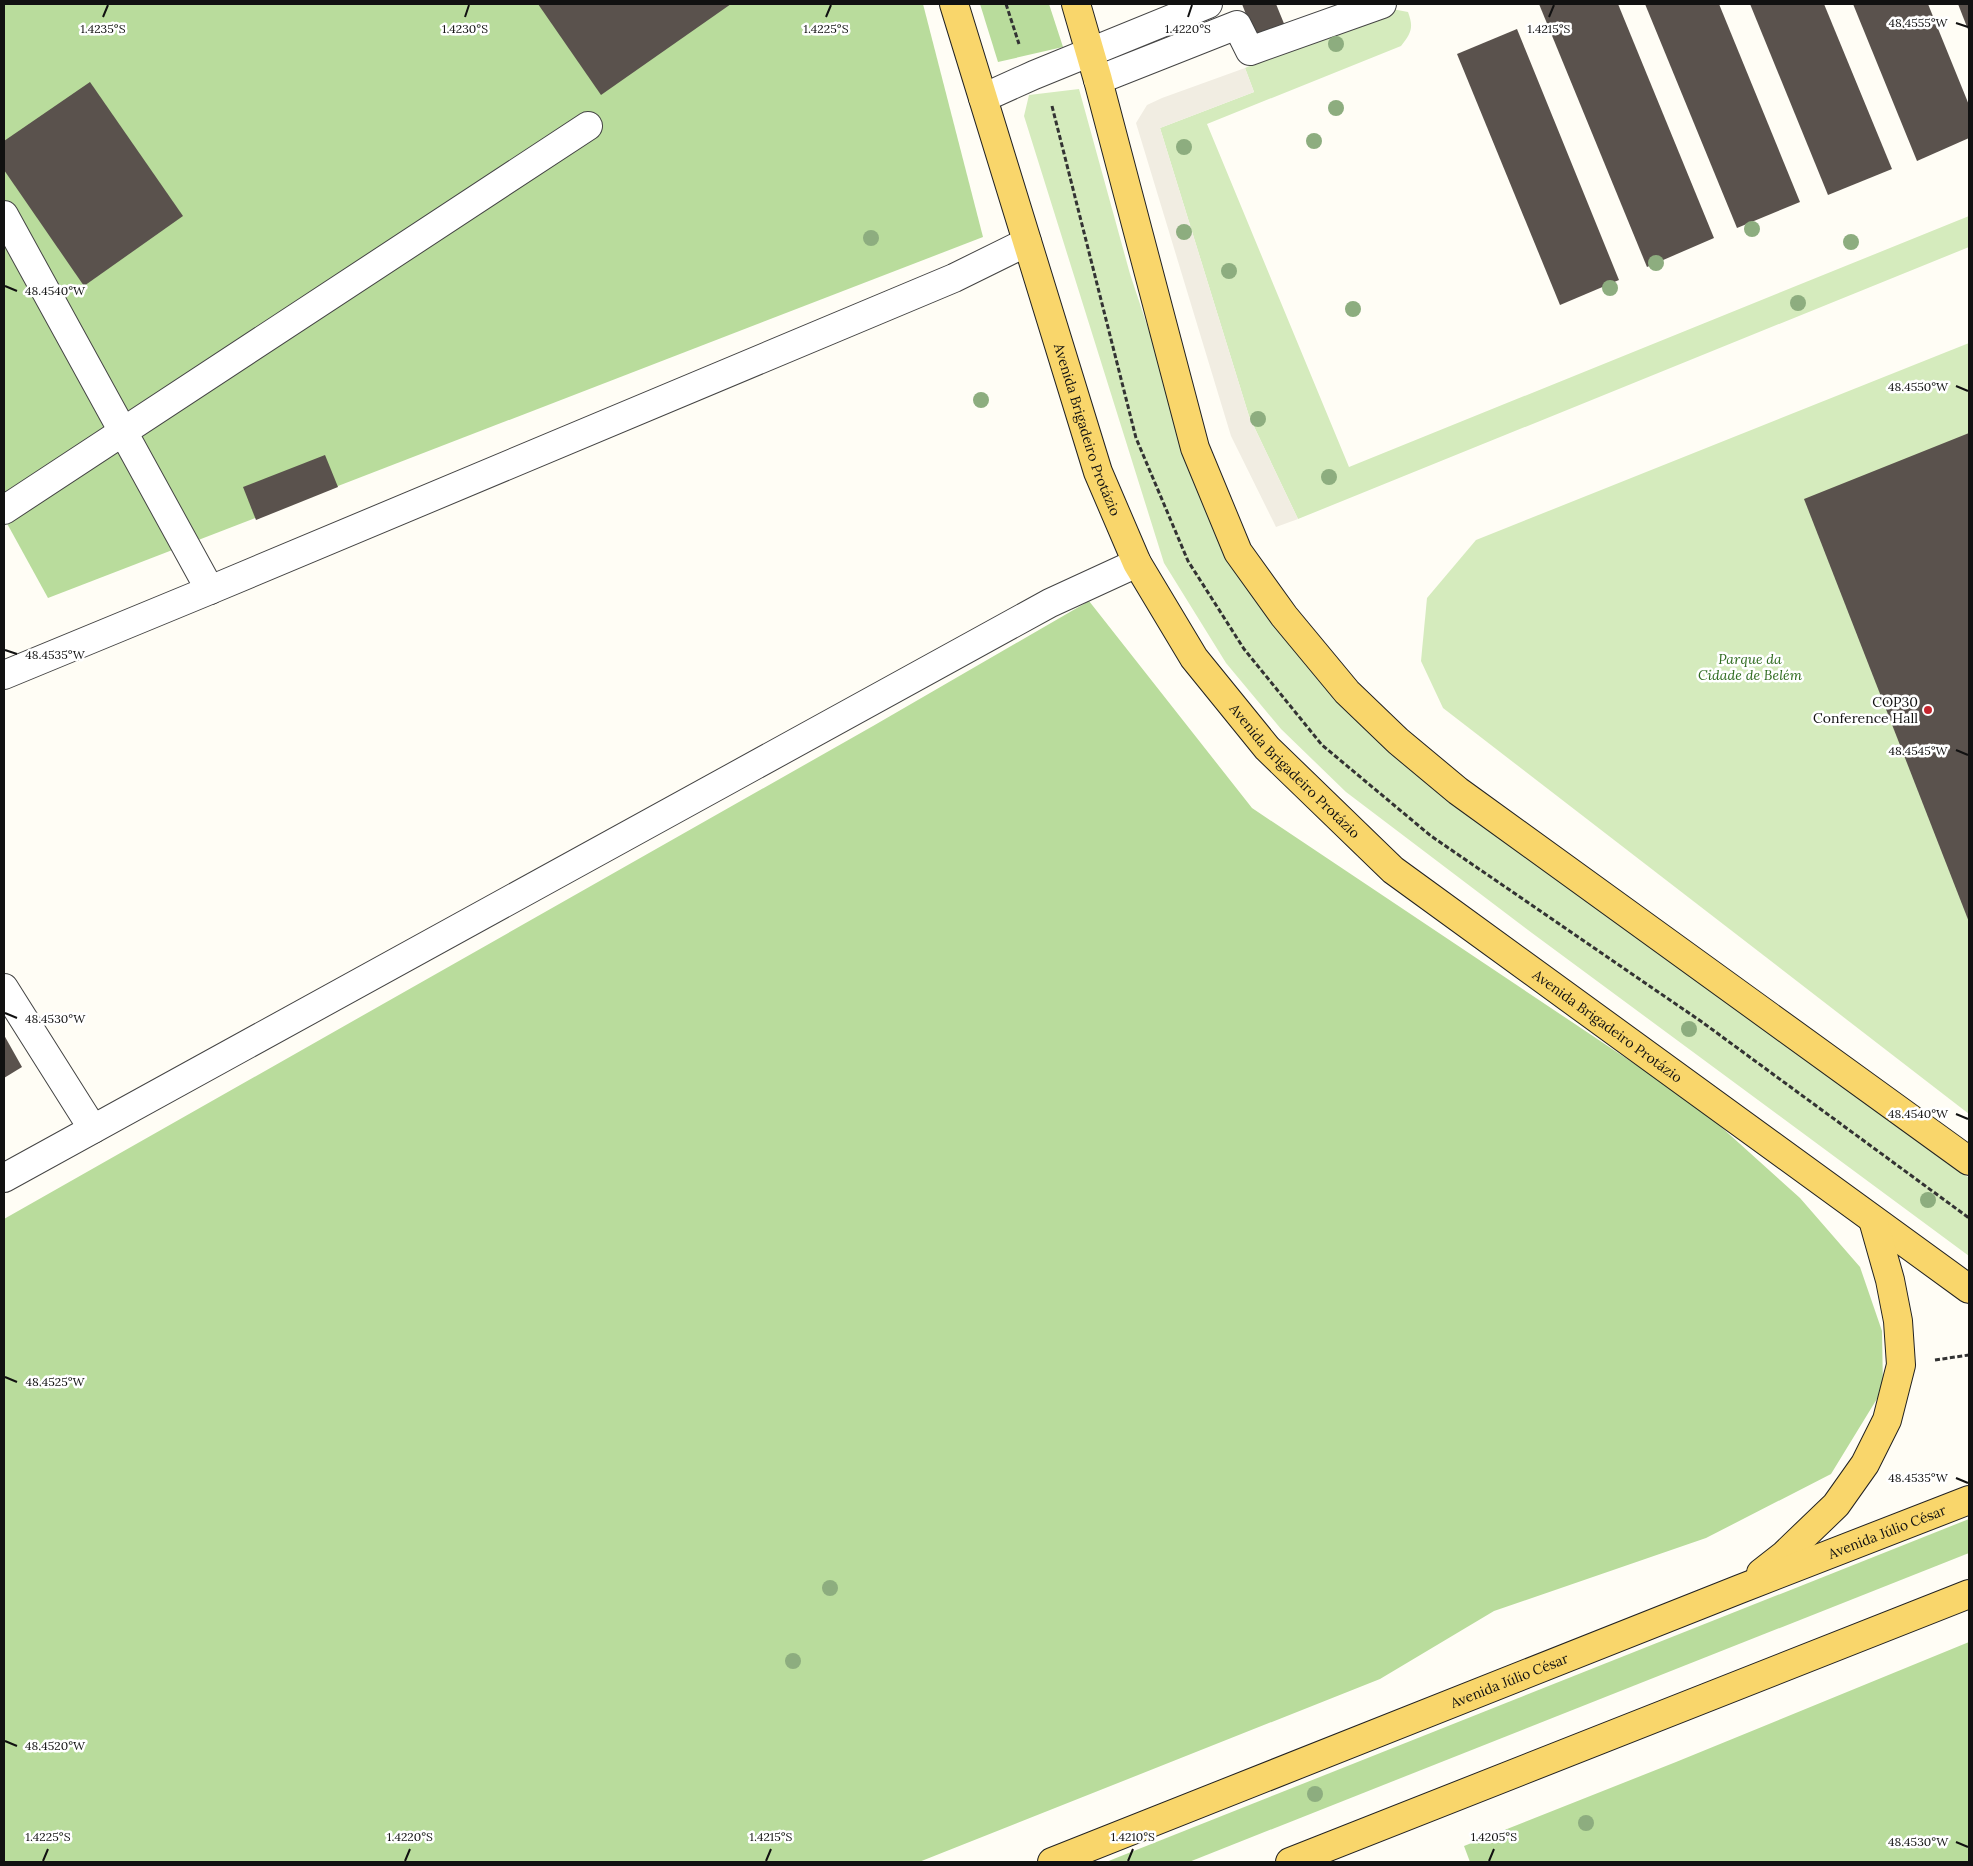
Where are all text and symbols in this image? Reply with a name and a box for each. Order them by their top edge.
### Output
text: 48.4555°W [1888,15,1949,30]
text: 1.4235°S [81,21,126,36]
text: 1.4230°S [442,21,488,36]
text: 1.4225°S [804,21,849,36]
text: 1.4220°S [1165,21,1211,36]
text: 1.4215°S [1528,21,1571,36]
text: 48.4540°W [25,283,86,298]
street label: Avenida Brigadeiro Protázio [1050,340,1125,519]
text: 48.4550°W [1888,379,1949,394]
text: 48.4535°W [25,647,86,662]
park label: Parque da Cidade de Belém [1698,650,1803,684]
place label: COP30 Conference Hall [1813,693,1918,727]
street label: Avenida Brigadeiro Protázio [1225,699,1364,842]
marker: COP30 Conference Hall [1922,704,1934,716]
text: 48.4545°W [1888,743,1949,758]
street label: Avenida Brigadeiro Protázio [1528,965,1686,1087]
text: 48.4530°W [25,1011,86,1026]
text: 48.4540°W [1888,1106,1949,1121]
text: 48.4525°W [25,1374,86,1389]
text: 48.4535°W [1888,1470,1949,1485]
street label: Avenida Júlio César [1825,1501,1949,1563]
street label: Avenida Júlio César [1447,1649,1571,1712]
text: 48.4520°W [25,1738,86,1753]
text: 1.4225°S [26,1829,71,1844]
text: 1.4220°S [387,1829,433,1844]
text: 1.4215°S [750,1829,793,1844]
text: 1.4210°S [1111,1829,1155,1844]
text: 1.4205°S [1471,1829,1517,1844]
text: 48.4530°W [1888,1834,1949,1849]

